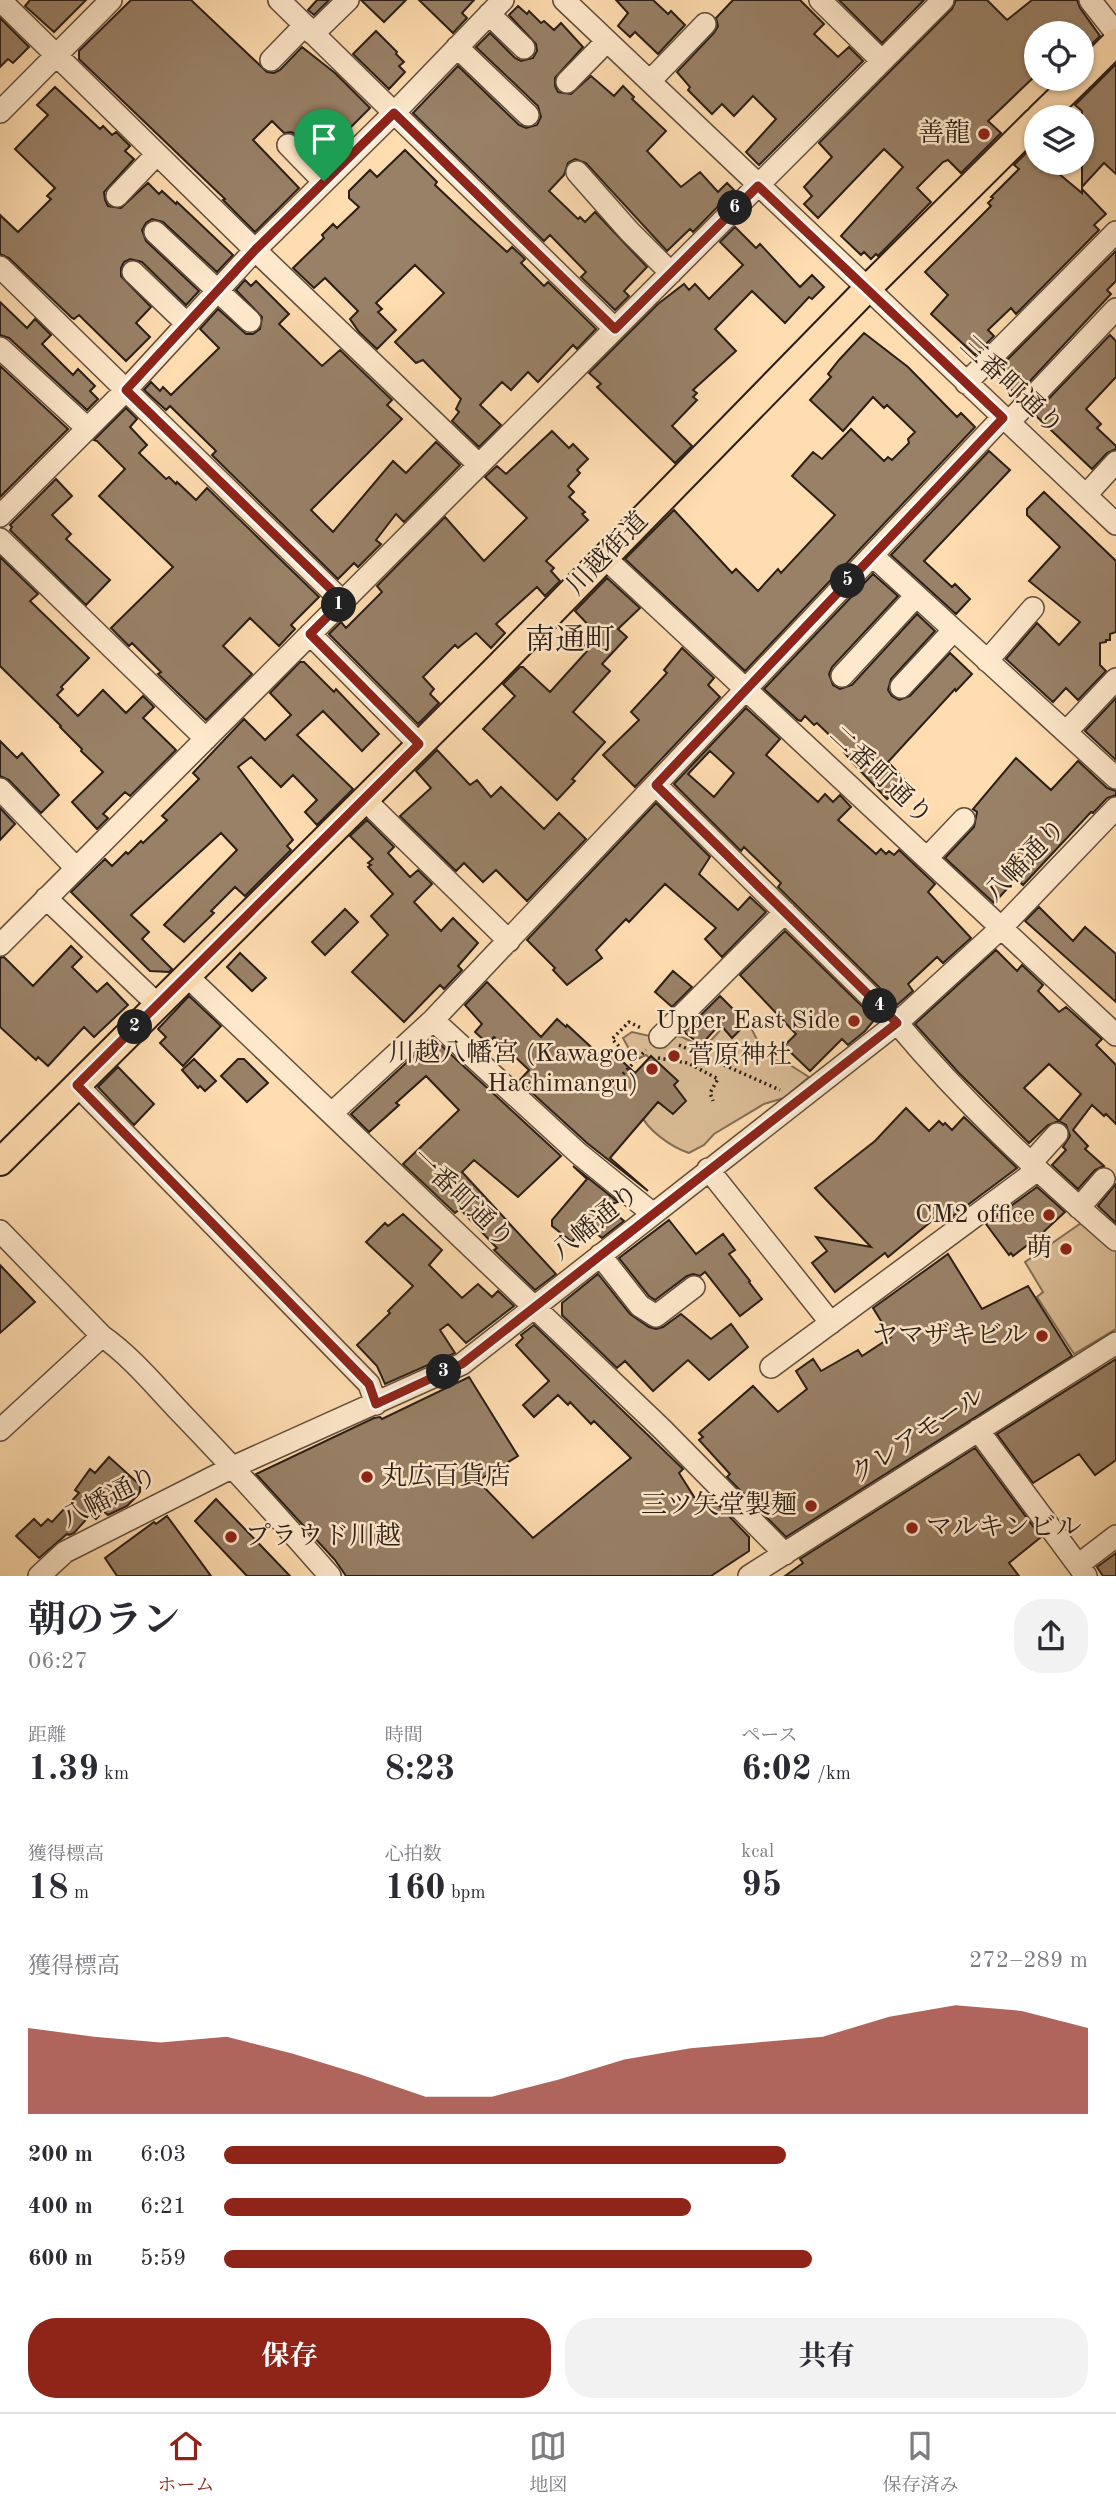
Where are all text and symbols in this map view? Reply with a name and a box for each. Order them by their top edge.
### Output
map controls [1024,21,1094,175]
button: locate [1024,21,1094,91]
button: layers [1024,105,1094,175]
pin [294,109,354,181]
place label: 善龍 [918,119,970,147]
icon: arrive [305,120,343,158]
marker: 善龍 [976,126,992,142]
pin: 6 [718,190,752,226]
text: 6 [729,198,740,217]
street label: 三番町通り [955,331,1069,440]
street label: 川越街道 [561,506,653,600]
pin: 5 [830,564,866,598]
text: 5 [842,571,853,590]
pin: 1 [322,588,356,622]
text: 1 [333,595,344,614]
district label: 南通町 [525,623,615,656]
street label: 二番町通り [824,721,938,830]
street label: 八幡通り [979,813,1071,907]
pin: 4 [862,988,898,1024]
text: 4 [874,996,885,1015]
place label: Upper East Side [656,1008,840,1034]
pin: 2 [118,1010,152,1044]
marker: Upper East Side [846,1013,862,1029]
text: 2 [129,1017,140,1036]
place label: 川越八幡宮 (Kawagoe Hachimangu) [388,1039,638,1097]
place label: 菅原神社 [688,1041,792,1069]
marker: 菅原神社 [666,1048,682,1064]
marker: 川越八幡宮 (Kawagoe Hachimangu) [644,1061,660,1077]
street label: 一番町通り [406,1143,519,1254]
street label: 八幡通り [546,1179,645,1266]
place label: CM2 office [915,1202,1035,1228]
marker: CM2 office [1041,1207,1057,1223]
place label: 萌 [1026,1234,1052,1262]
marker: 萌 [1058,1241,1074,1257]
place label: ヤマザキビル [872,1321,1028,1349]
marker: ヤマザキビル [1034,1328,1050,1344]
pin: 3 [426,1354,462,1390]
text: 3 [438,1362,449,1381]
street label: クレアモール [846,1382,989,1489]
street label: 八幡通り [57,1461,162,1533]
place label: 丸広百貨店 [381,1462,511,1490]
marker: 丸広百貨店 [359,1469,375,1485]
place label: 三ツ矢堂製麺 [641,1491,797,1519]
marker: 三ツ矢堂製麺 [803,1498,819,1514]
place label: マルキンビル [926,1514,1082,1541]
marker: マルキンビル [904,1520,920,1536]
place label: プラウド川越 [245,1522,401,1550]
marker: プラウド川越 [223,1529,239,1545]
button: share [1014,1599,1088,1673]
text: 朝のラン [28,1603,180,1641]
text: 06:27 [28,1650,88,1673]
text: 距離 [28,1727,66,1746]
text: 時間 [385,1727,423,1746]
text: ペース [741,1727,797,1746]
text: 1.39 [28,1752,99,1787]
text: 8:23 [385,1752,455,1787]
text: 6:02 [741,1752,812,1787]
text: km [99,1765,129,1784]
text: /km [812,1765,851,1784]
text: kcal [741,1843,774,1862]
text: 獲得標高 [28,1846,104,1865]
text: 心拍数 [385,1846,442,1865]
text: 95 [741,1868,782,1903]
text: 18 [28,1871,69,1906]
text: 160 [385,1871,446,1906]
text: m [69,1884,89,1903]
text: bpm [446,1884,486,1903]
text: 272–289 m [969,1949,1088,1972]
text: 獲得標高 [28,1955,120,1978]
text: 200 m [28,2143,93,2166]
text: 6:03 [140,2143,186,2166]
text: 400 m [28,2195,93,2218]
text: 6:21 [140,2195,186,2218]
text: 600 m [28,2247,93,2270]
text: 5:59 [140,2247,186,2270]
button: 保存 [28,2318,551,2398]
button: 共有 [565,2318,1088,2398]
tab: ホーム [157,2427,215,2498]
tab: 地図 [529,2427,568,2498]
tab: 保存済み [882,2427,959,2498]

